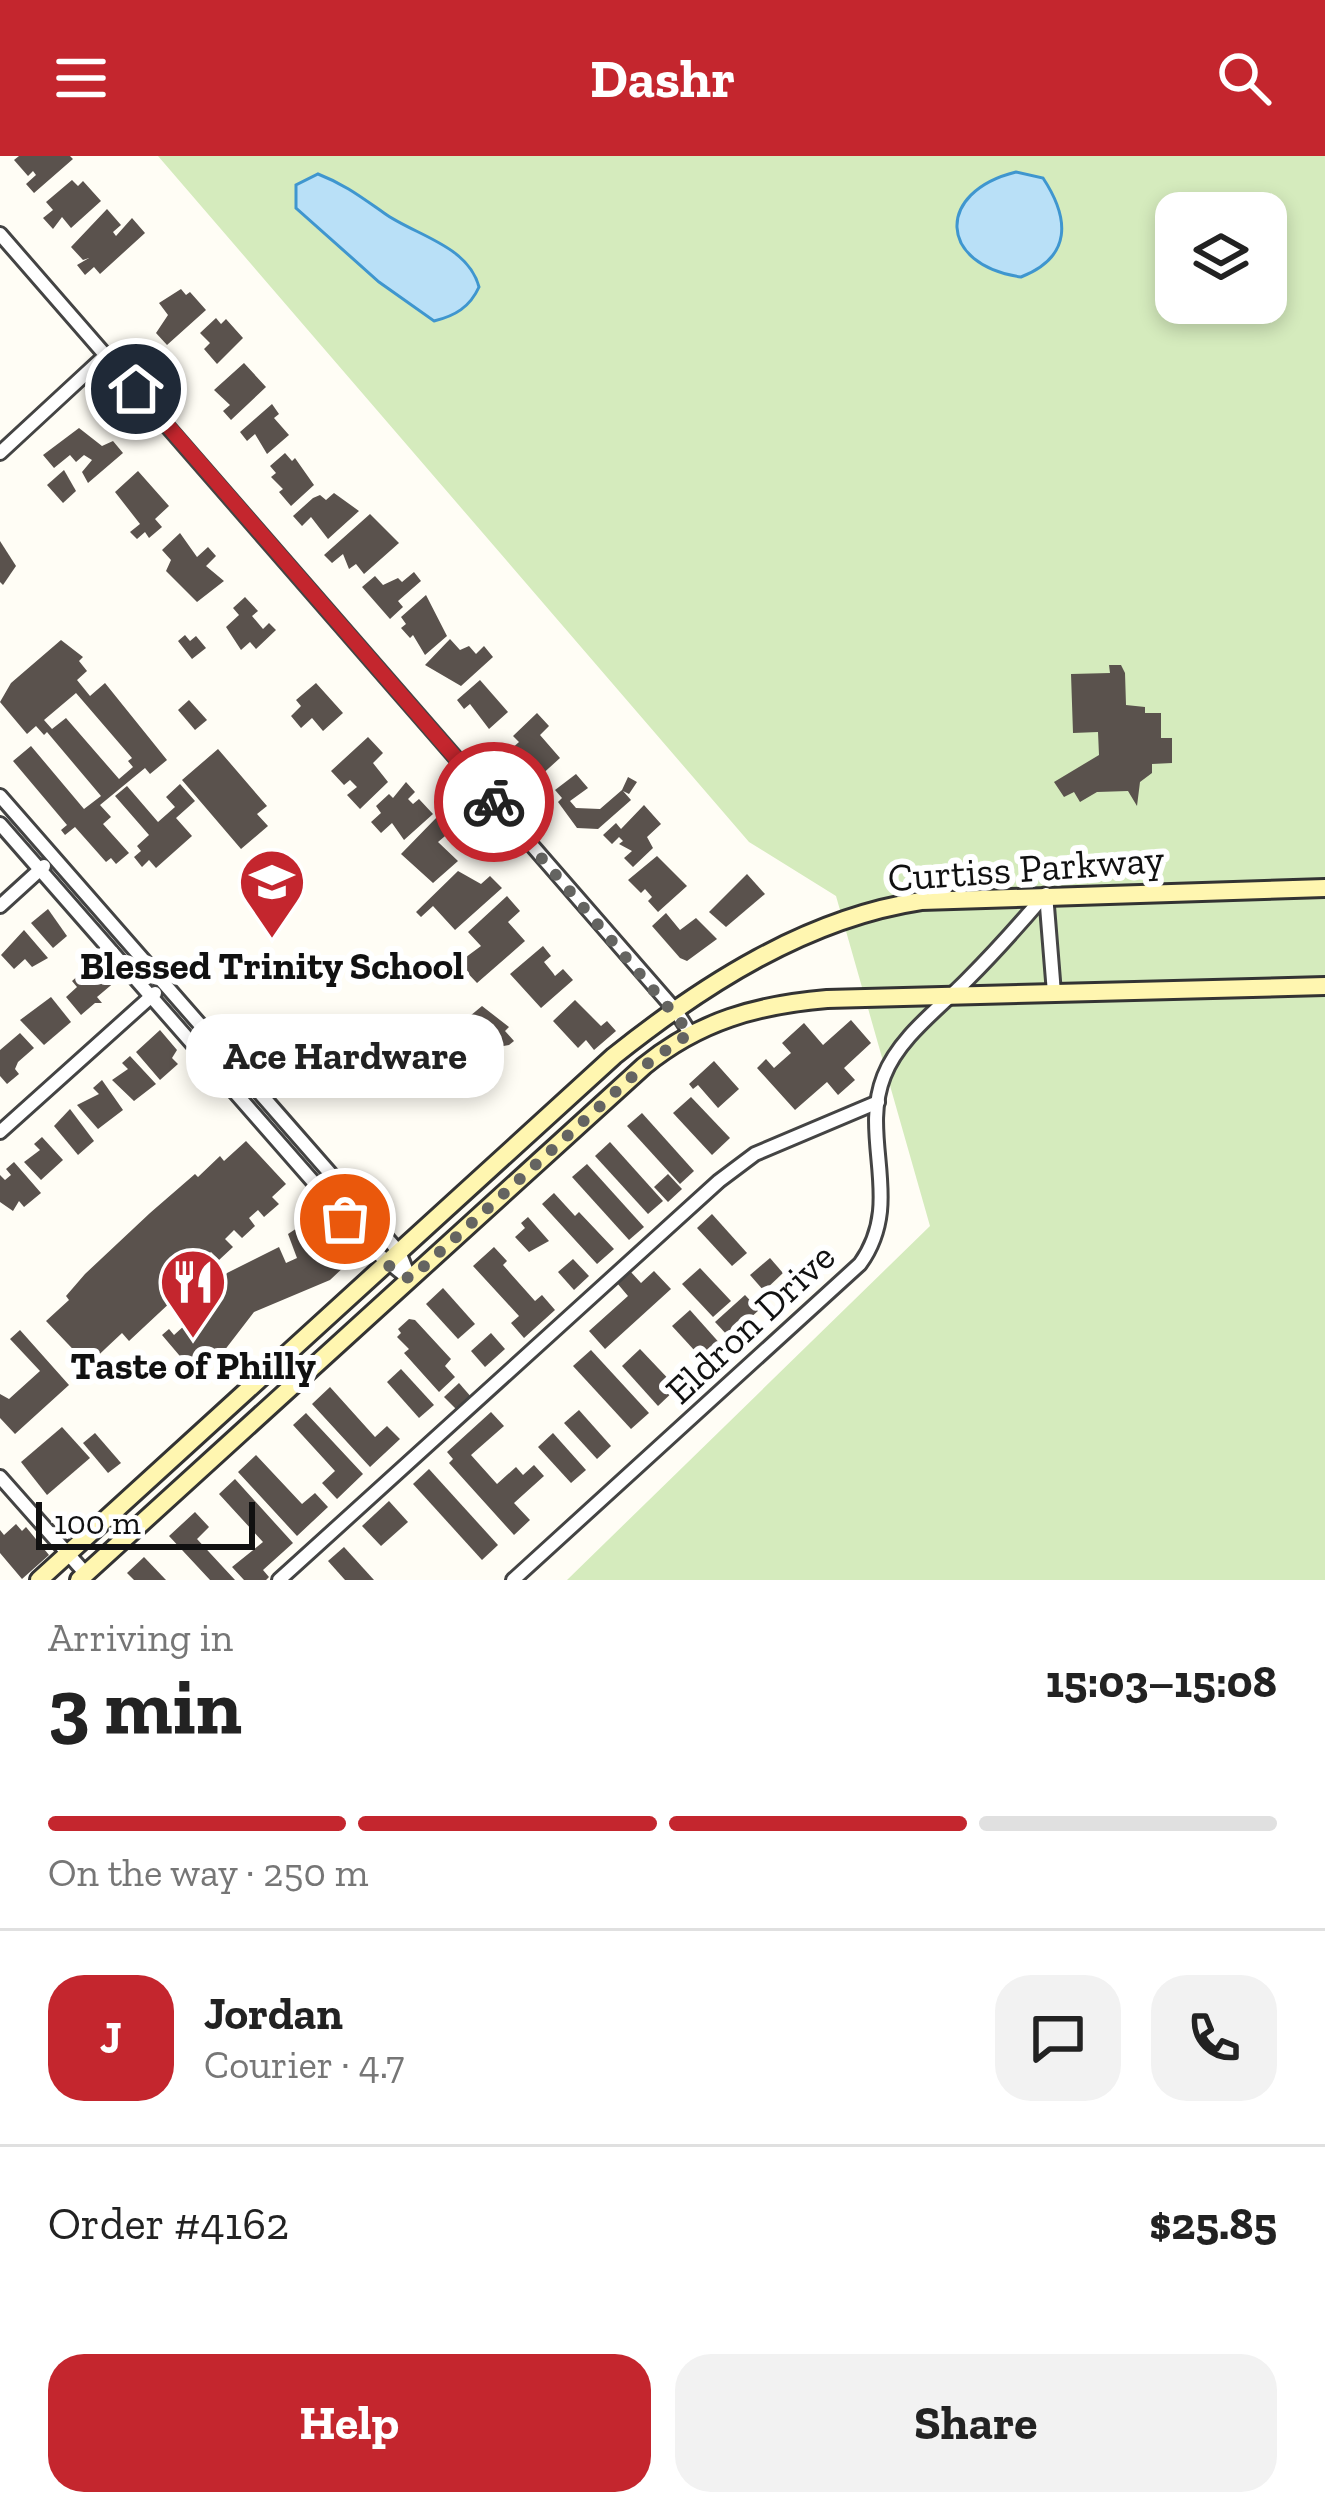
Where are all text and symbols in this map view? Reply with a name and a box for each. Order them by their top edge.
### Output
icon: menu [48,45,114,111]
icon: search [1211,45,1277,111]
text: Dashr [590,46,735,111]
map controls [1155,192,1287,324]
button: layers [1155,192,1287,324]
pin [85,338,187,440]
icon: home [103,356,169,422]
courier [434,742,554,862]
icon: bike [461,769,527,835]
street label: Curtiss Parkway [886,835,1166,901]
school or university icon: Blessed Trinity School [237,847,307,941]
place label: Blessed Trinity School [80,942,464,989]
callout: Ace Hardware [186,1015,504,1099]
text: Ace Hardware [223,1032,467,1079]
pin [294,1168,396,1270]
icon: bag [312,1186,378,1252]
street label: Eldron Drive [656,1233,844,1413]
restaurant icon: Taste of Philly [158,1247,228,1341]
place label: Taste of Philly [70,1342,316,1389]
scale bar [36,1496,255,1549]
text: 100 m [54,1503,141,1542]
text: Arriving in [48,1614,233,1661]
text: 15:03–15:08 [1046,1655,1277,1709]
text: 3 min [48,1659,242,1753]
text: On the way · 250 m [48,1849,368,1896]
button: chat [995,1975,1121,2101]
button: phone [1151,1975,1277,2101]
text: Jordan [204,1987,343,2041]
text: J [100,2011,122,2065]
text: Courier · 4.7 [204,2041,404,2088]
text: Order #4162 [48,2197,289,2251]
text: $25.85 [1149,2197,1277,2251]
button: Help [48,2354,651,2492]
button: Share [675,2354,1277,2492]

